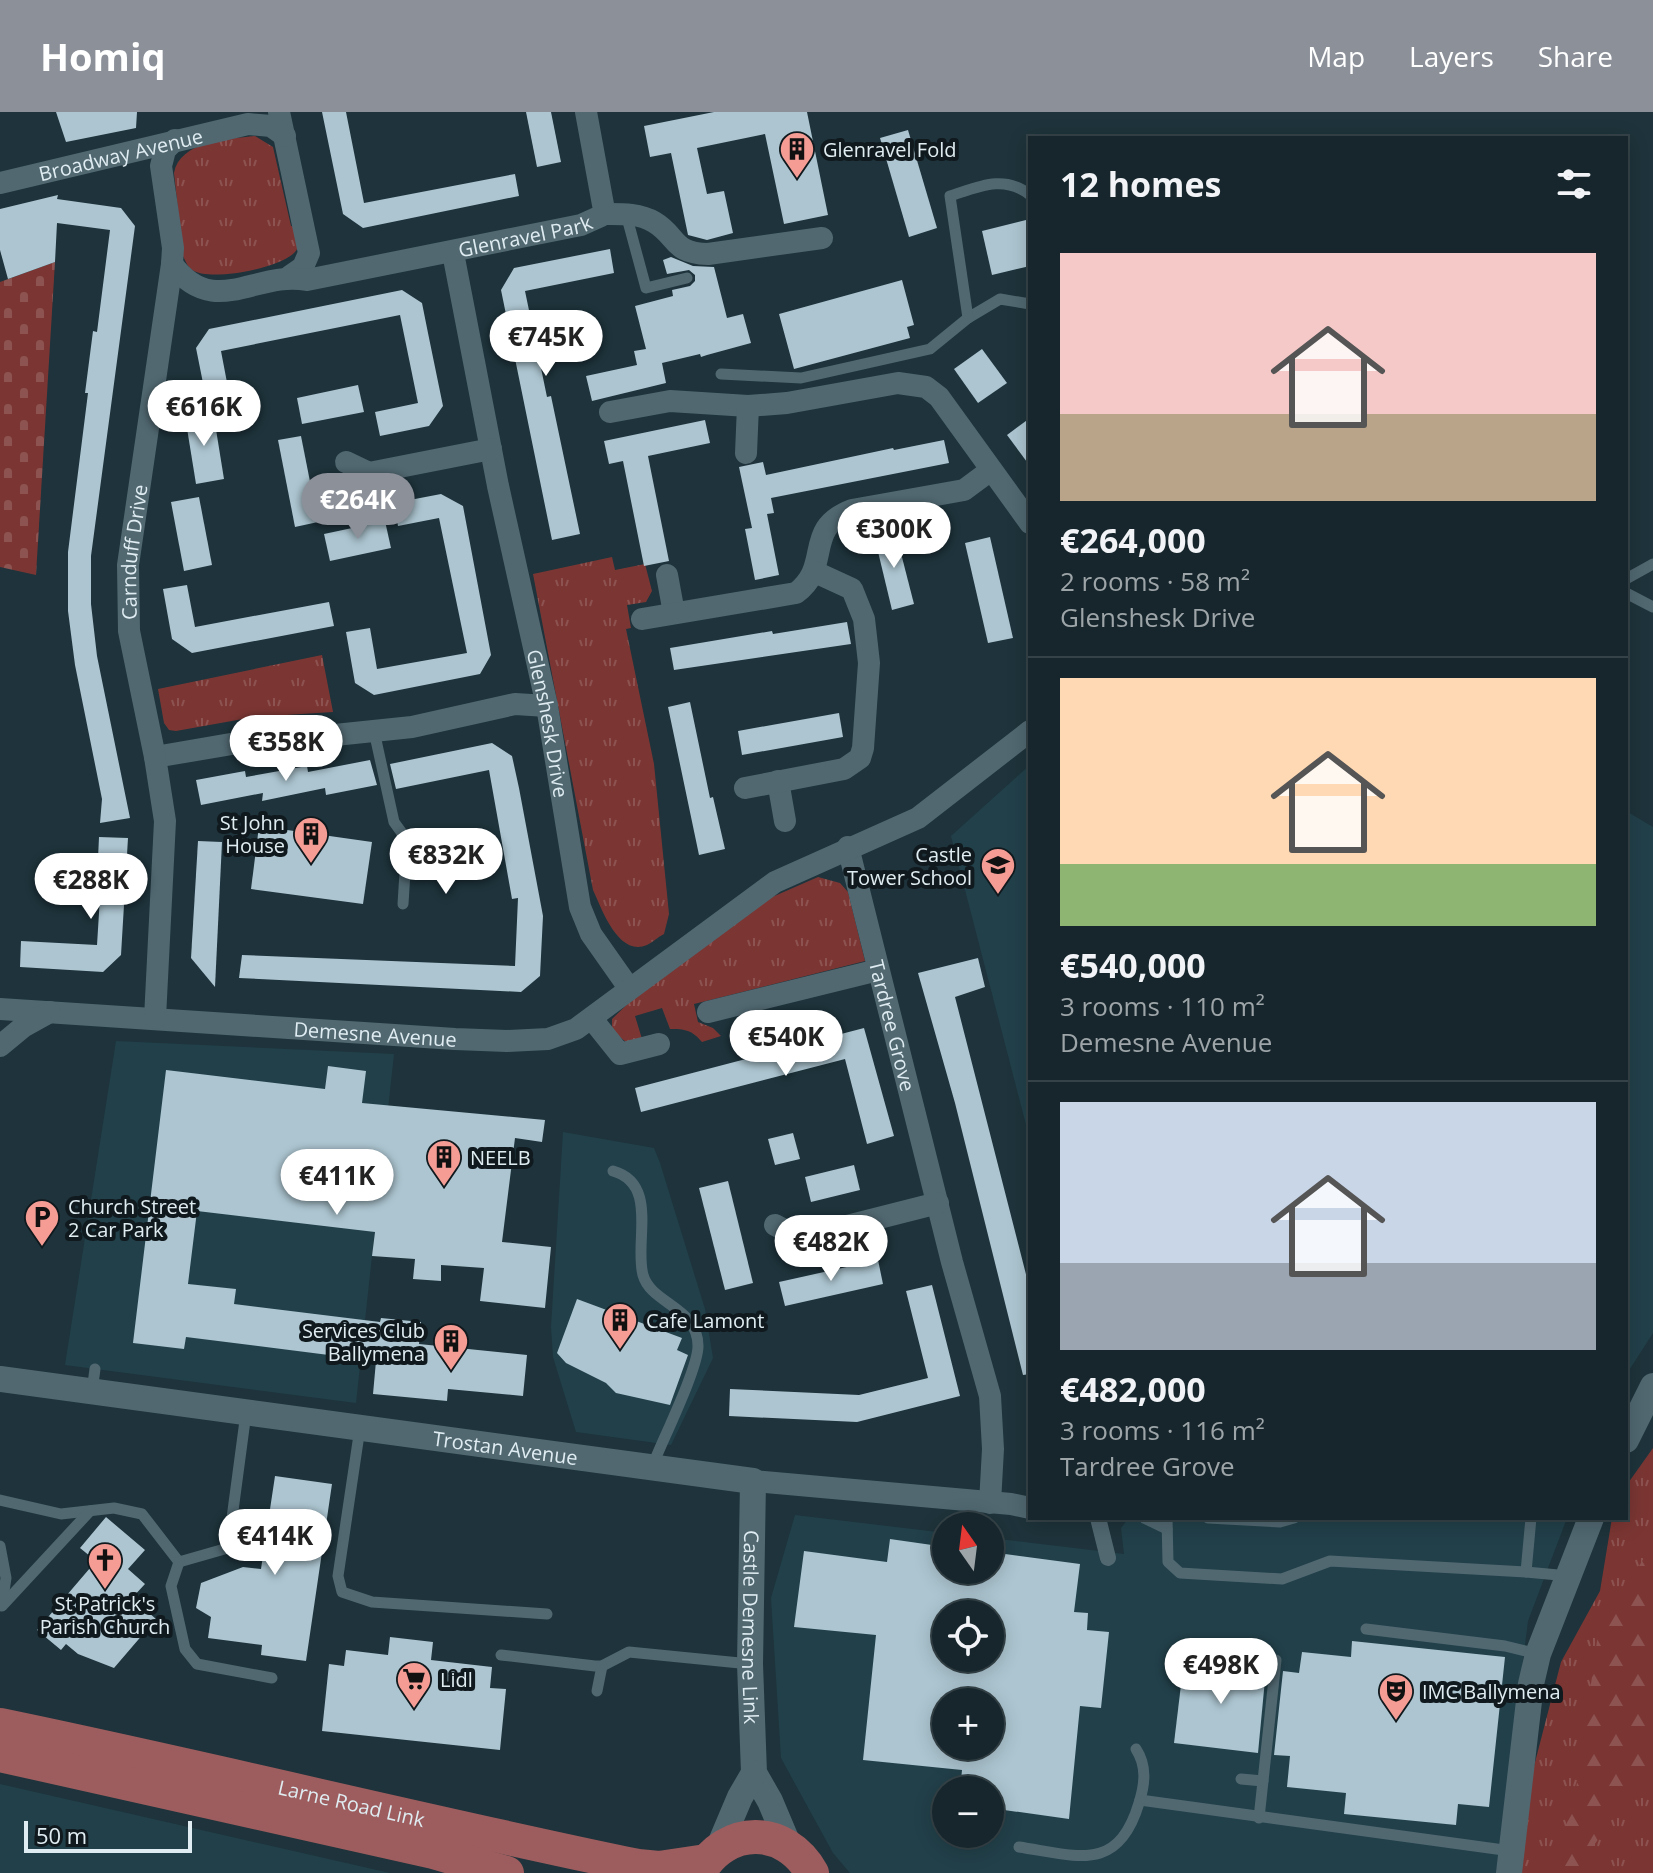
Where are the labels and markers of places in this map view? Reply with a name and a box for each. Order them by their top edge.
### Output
building icon: Glenravel Fold [778,130,816,180]
place label: Glenravel Fold [823,136,956,163]
pin: €745K [490,310,602,378]
pin: €616K [148,380,260,448]
pin: €264K [302,473,414,541]
pin: €300K [838,502,950,570]
pin: €358K [230,715,342,783]
place label: St John House [220,809,285,859]
building icon: St John House [292,815,330,865]
pin: €832K [390,828,502,896]
place label: Castle Tower School [847,841,972,891]
school or university icon: Castle Tower School [979,846,1017,896]
pin: €288K [35,853,147,921]
pin: €540K [730,1010,842,1078]
building icon: NEELB [425,1138,463,1188]
place label: NEELB [470,1144,531,1171]
pin: €411K [281,1149,393,1217]
place label: Church Street 2 Car Park [68,1193,196,1243]
parking icon: Church Street 2 Car Park [23,1198,61,1248]
pin: €482K [775,1215,887,1283]
building icon: Cafe Lamont [601,1301,639,1351]
place label: Cafe Lamont [646,1307,764,1334]
place label: Services Club Ballymena [302,1317,425,1367]
building icon: Services Club Ballymena [432,1322,470,1372]
pin: €414K [219,1509,331,1577]
church icon: St Patrick's Parish Church [86,1541,124,1591]
place label: St Patrick's Parish Church [40,1590,170,1640]
pin: €498K [1165,1638,1277,1706]
supermarket icon: Lidl [395,1660,433,1710]
place label: Lidl [440,1666,473,1693]
theatre icon: IMC Ballymena [1377,1672,1415,1722]
place label: IMC Ballymena [1422,1678,1561,1705]

